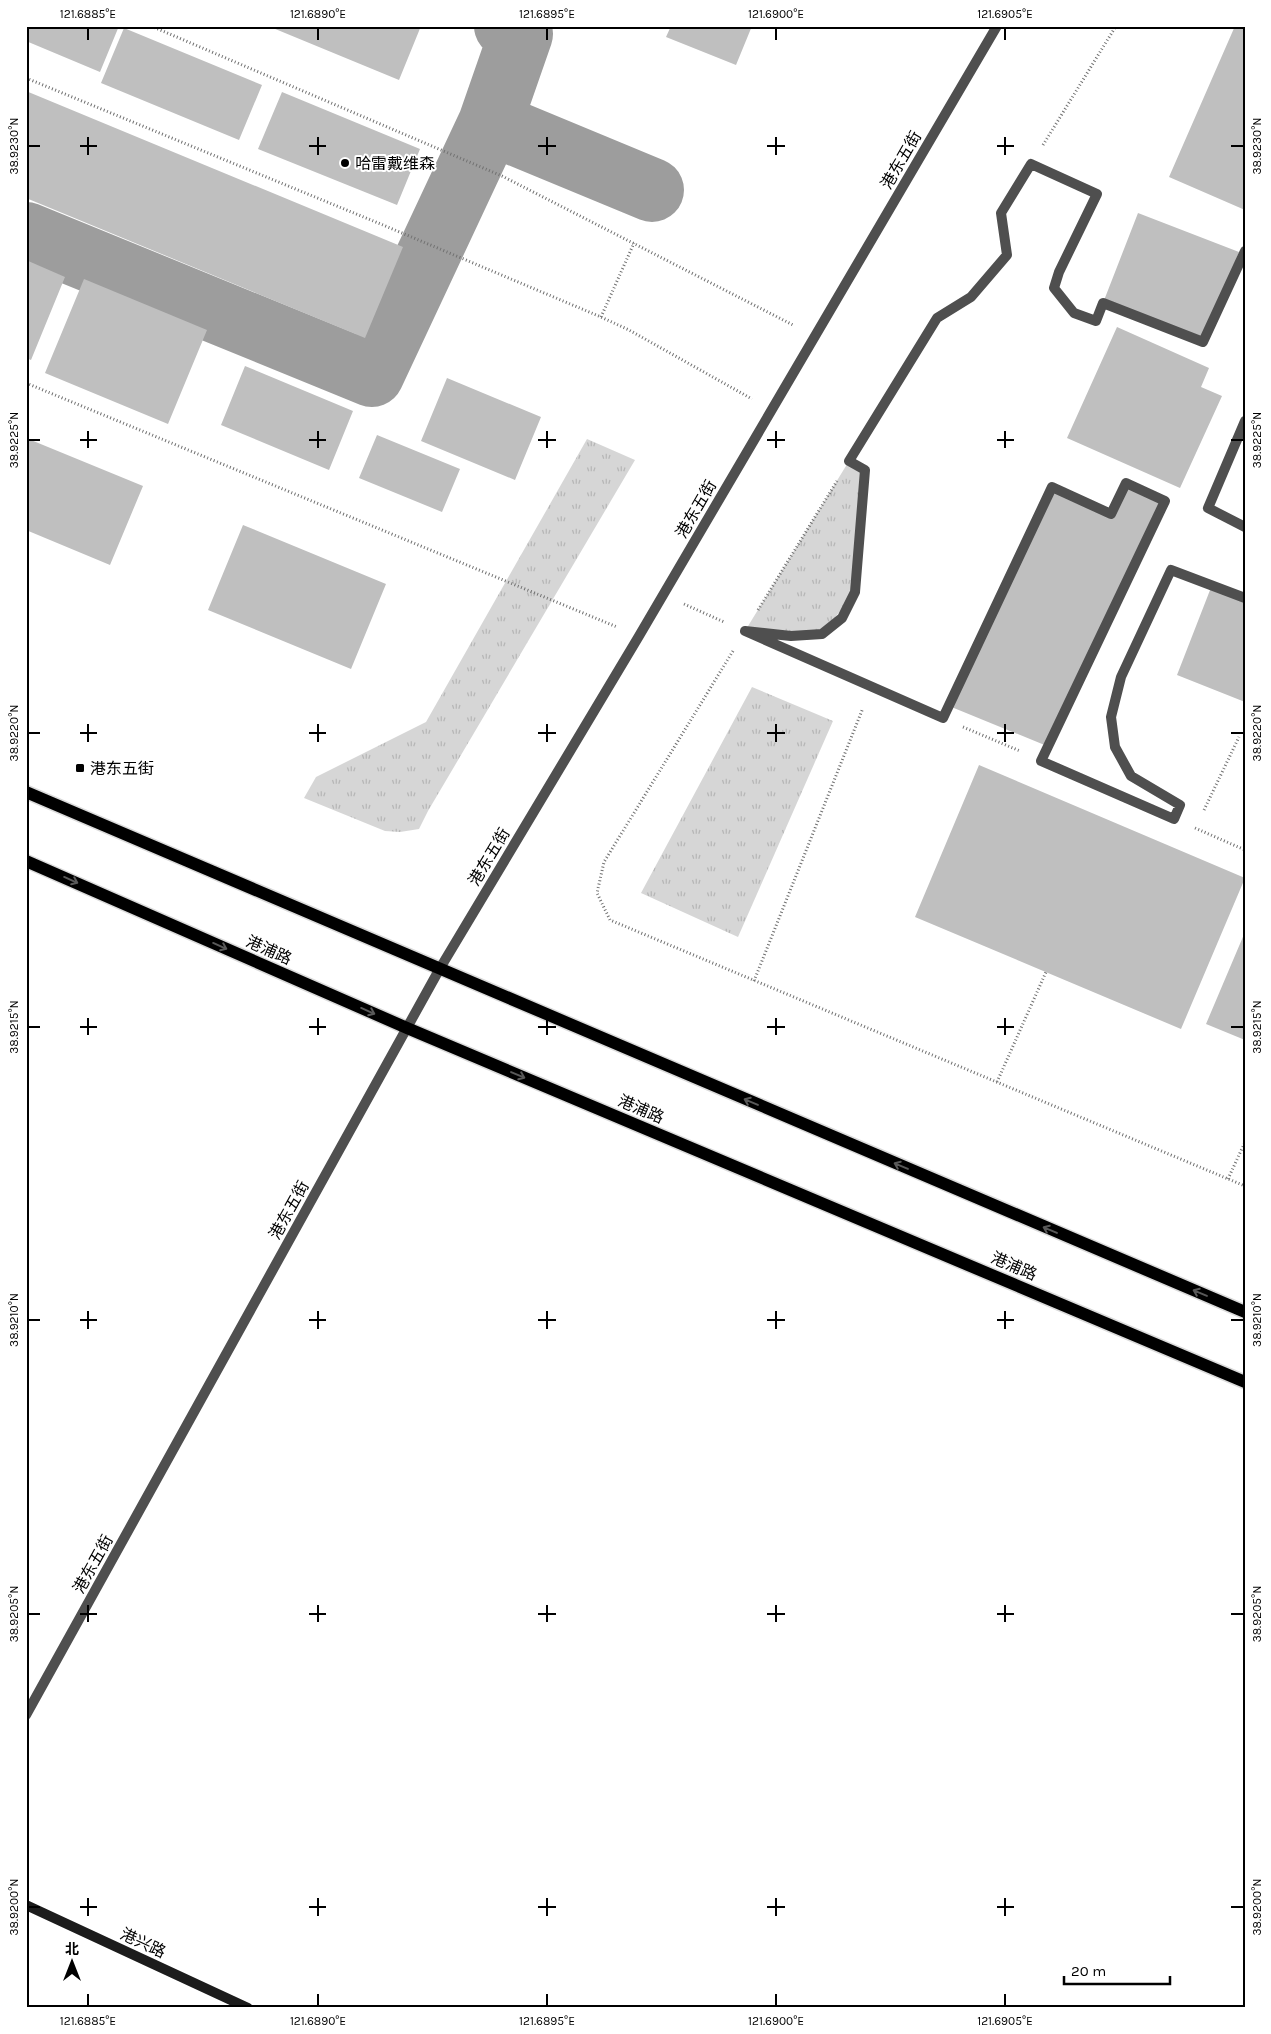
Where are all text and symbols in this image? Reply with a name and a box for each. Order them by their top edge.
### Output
text: 121.6885°E [60,7,116,21]
text: 121.6890°E [290,7,346,21]
text: 121.6895°E [519,7,575,21]
text: 121.6900°E [748,7,804,21]
text: 121.6905°E [977,7,1033,21]
text: 38.9230°N [7,117,21,175]
text: 38.9230°N [1250,117,1264,175]
street label: 港东五街 [877,128,925,192]
place label: 哈雷戴维森 [355,154,435,173]
marker: 哈雷戴维森 [339,157,351,169]
text: 38.9225°N [7,412,21,468]
text: 38.9225°N [1250,412,1264,468]
street label: 港东五街 [672,477,720,541]
text: 38.9220°N [7,705,21,761]
text: 38.9220°N [1250,705,1264,761]
place label: 港东五街 [90,759,154,778]
marker: 港东五街 [74,762,86,774]
street label: 港东五街 [464,825,514,889]
one-way arrow [63,876,78,886]
street label: 港浦路 [243,932,295,968]
one-way arrow [212,941,227,951]
text: 38.9215°N [7,1000,21,1054]
text: 38.9215°N [1250,1000,1264,1054]
one-way arrow [360,1007,375,1017]
one-way arrow [510,1071,525,1080]
street label: 港浦路 [615,1091,667,1127]
one-way arrow [744,1097,759,1107]
one-way arrow [894,1161,909,1170]
street label: 港东五街 [265,1177,313,1243]
one-way arrow [1043,1224,1058,1234]
street label: 港浦路 [988,1248,1040,1284]
one-way arrow [1193,1288,1208,1297]
text: 38.9210°N [7,1293,21,1347]
text: 38.9210°N [1250,1293,1264,1347]
street label: 港东五街 [69,1531,117,1597]
text: 38.9205°N [7,1586,21,1642]
text: 38.9205°N [1250,1586,1264,1642]
text: 38.9200°N [7,1878,21,1936]
text: 38.9200°N [1250,1878,1264,1936]
street label: 港兴路 [117,1924,169,1962]
north arrow [48,1936,98,1986]
text: 北 [65,1941,79,1958]
scale bar [1064,1954,1170,1986]
text: 20 m [1071,1962,1106,1980]
text: 121.6885°E [60,2014,116,2028]
text: 121.6890°E [290,2014,346,2028]
text: 121.6895°E [519,2014,575,2028]
text: 121.6900°E [748,2014,804,2028]
text: 121.6905°E [977,2014,1033,2028]

